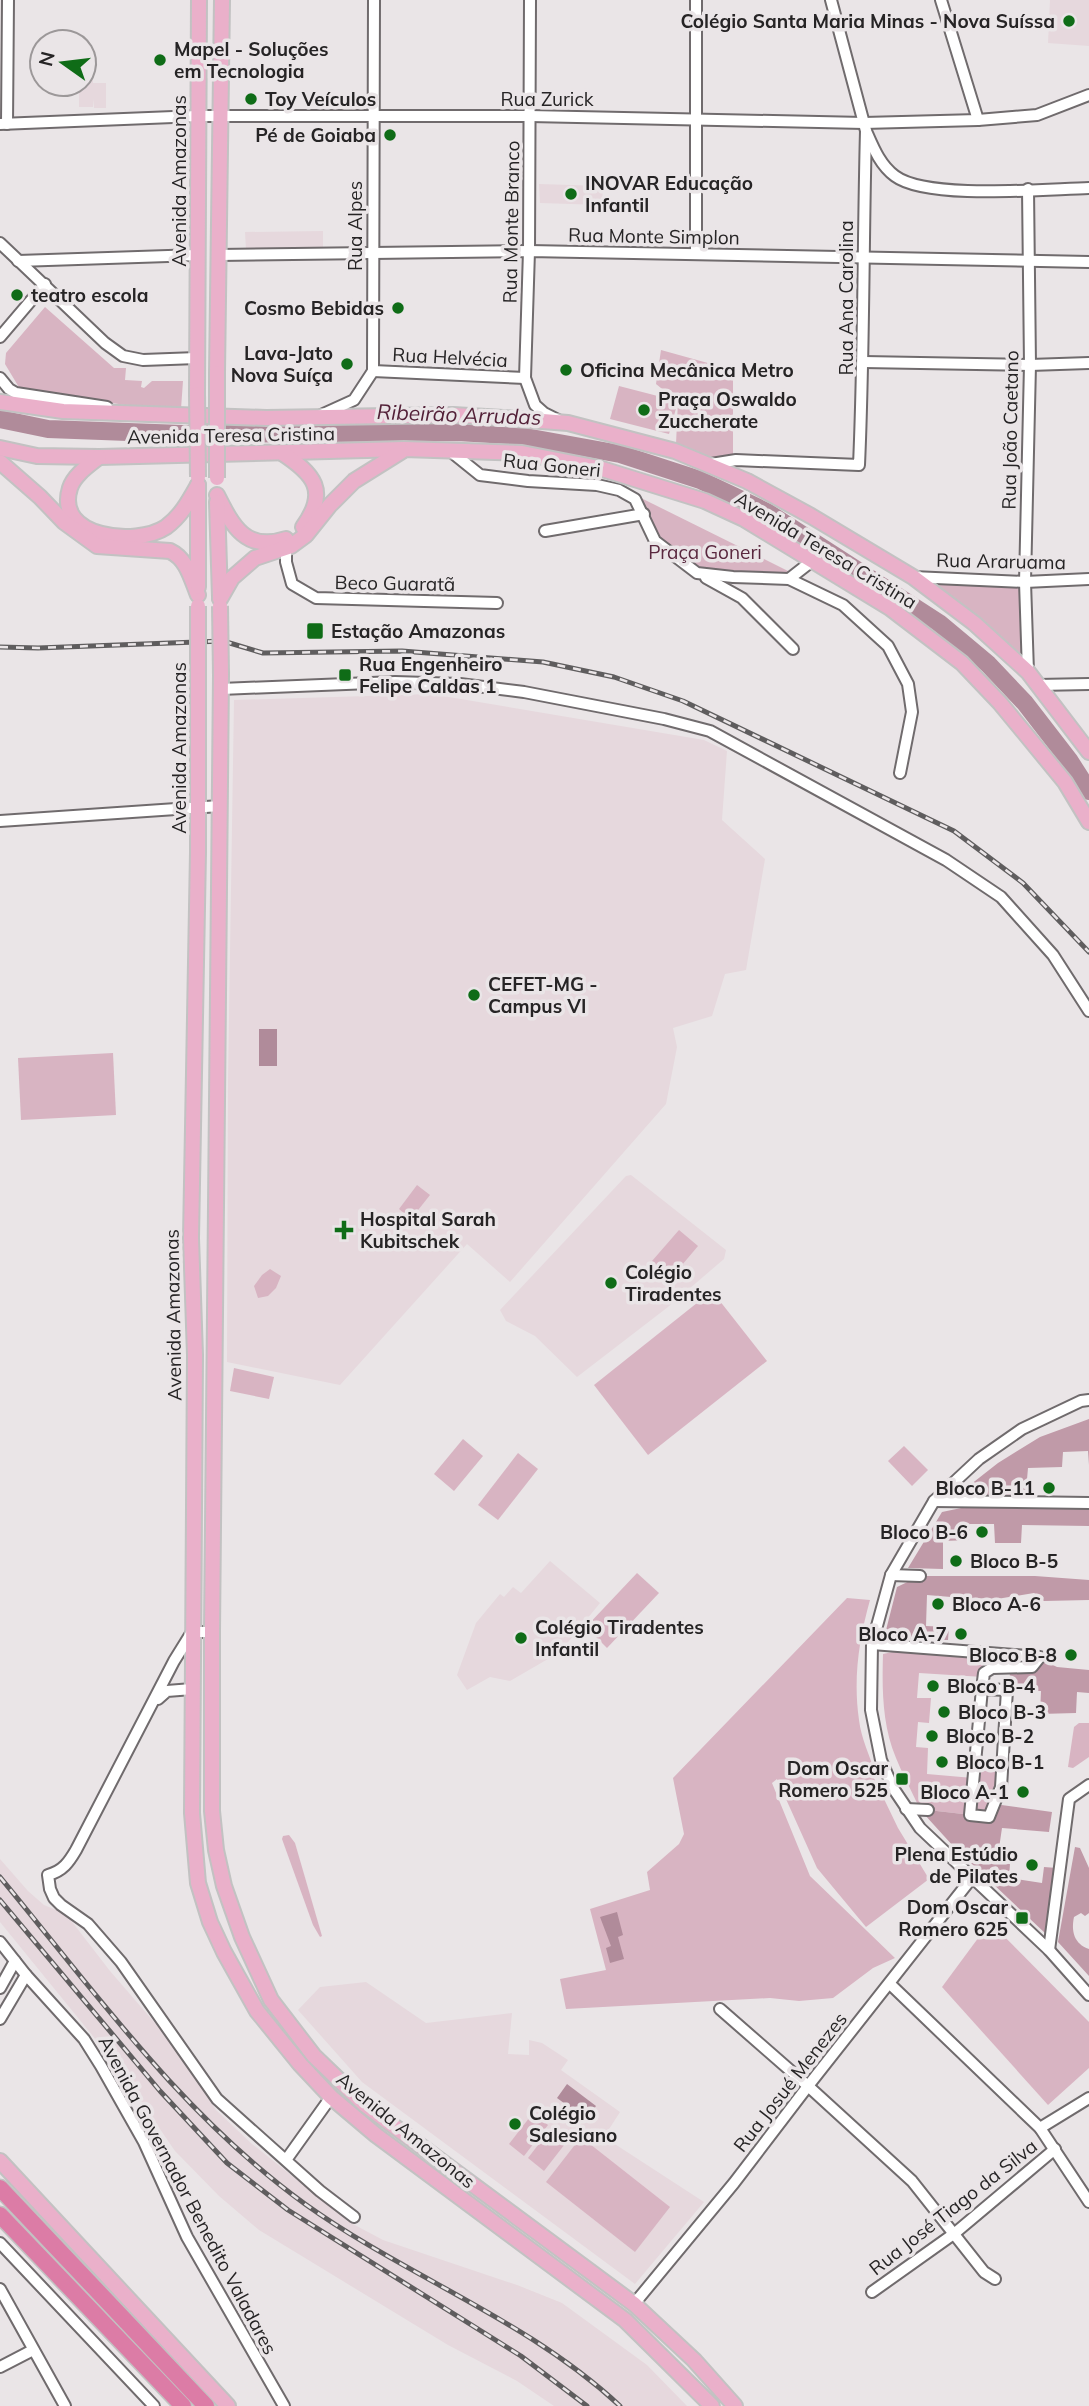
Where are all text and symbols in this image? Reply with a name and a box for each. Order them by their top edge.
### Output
place label: Colégio Santa Maria Minas - Nova Suíssa [681,9,1055,33]
marker: Colégio Santa Maria Minas - Nova Suíssa [1061,13,1077,29]
north arrow [28,28,98,98]
place label: Mapel - Soluções em Tecnologia [174,37,329,83]
text: N [33,49,60,69]
marker: Mapel - Soluções em Tecnologia [152,52,168,68]
place label: Toy Veículos [265,87,376,111]
street label: Rua Zurick [500,87,594,111]
marker: Toy Veículos [243,91,259,107]
street label: Avenida Amazonas [167,95,191,267]
place label: Pé de Goiaba [255,123,376,147]
marker: Pé de Goiaba [382,127,398,143]
street label: Rua Monte Branco [498,140,524,304]
place label: INOVAR Educação Infantil [585,171,753,217]
street label: Rua Alpes [343,181,367,271]
marker: INOVAR Educação Infantil [563,186,579,202]
street label: Rua Ana Carolina [834,220,858,376]
street label: Rua Monte Simplon [568,223,740,249]
place label: teatro escola [31,283,149,307]
marker: teatro escola [9,287,25,303]
place label: Cosmo Bebidas [244,296,384,320]
marker: Cosmo Bebidas [390,300,406,316]
place label: Lava-Jato Nova Suíça [231,341,333,387]
street label: Rua Helvécia [392,342,508,372]
street label: Rua João Caetano [997,350,1023,510]
marker: Lava-Jato Nova Suíça [339,356,355,372]
place label: Oficina Mecânica Metro [580,358,794,382]
marker: Oficina Mecânica Metro [558,362,574,378]
place label: Praça Oswaldo Zuccherate [658,387,797,433]
water label: Ribeirão Arrudas [376,398,542,430]
marker: Praça Oswaldo Zuccherate [636,402,652,418]
street label: Avenida Teresa Cristina [127,421,335,449]
street label: Rua Goneri [502,448,602,482]
street label: Avenida Teresa Cristina [731,486,921,614]
park label: Praça Goneri [648,540,762,564]
street label: Rua Araruama [936,548,1066,574]
street label: Beco Guaratã [334,570,456,596]
place label: Estação Amazonas [331,619,505,643]
marker: Estação Amazonas [305,621,325,641]
place label: Rua Engenheiro Felipe Caldas 1 [359,652,503,698]
street label: Avenida Amazonas [167,662,191,834]
marker: Rua Engenheiro Felipe Caldas 1 [337,667,353,683]
place label: CEFET-MG - Campus VI [488,972,598,1018]
marker: CEFET-MG - Campus VI [466,987,482,1003]
place label: Hospital Sarah Kubitschek [360,1207,496,1253]
marker: Hospital Sarah Kubitschek [334,1220,354,1240]
street label: Avenida Amazonas [160,1229,186,1401]
place label: Colégio Tiradentes [625,1260,722,1306]
marker: Colégio Tiradentes [603,1275,619,1291]
place label: Bloco B-11 [936,1476,1035,1500]
marker: Bloco B-11 [1041,1480,1057,1496]
place label: Bloco B-6 [880,1520,968,1544]
marker: Bloco B-6 [974,1524,990,1540]
place label: Bloco B-5 [970,1549,1058,1573]
marker: Bloco B-5 [948,1553,964,1569]
place label: Bloco A-6 [952,1592,1041,1616]
marker: Bloco A-6 [930,1596,946,1612]
place label: Colégio Tiradentes Infantil [535,1615,704,1661]
place label: Bloco A-7 [858,1622,947,1646]
marker: Bloco A-7 [953,1626,969,1642]
marker: Colégio Tiradentes Infantil [513,1630,529,1646]
place label: Bloco B-8 [969,1643,1057,1667]
marker: Bloco B-8 [1063,1647,1079,1663]
place label: Bloco B-4 [947,1674,1036,1698]
marker: Bloco B-4 [925,1678,941,1694]
place label: Bloco B-3 [958,1700,1046,1724]
marker: Bloco B-3 [936,1704,952,1720]
place label: Bloco B-2 [946,1724,1034,1748]
marker: Bloco B-2 [924,1728,940,1744]
place label: Bloco B-1 [956,1750,1044,1774]
marker: Bloco B-1 [934,1754,950,1770]
place label: Dom Oscar Romero 525 [778,1756,889,1802]
marker: Dom Oscar Romero 525 [894,1771,910,1787]
place label: Bloco A-1 [920,1780,1009,1804]
marker: Bloco A-1 [1015,1784,1031,1800]
place label: Plena Estúdio de Pilates [894,1842,1018,1888]
marker: Plena Estúdio de Pilates [1024,1857,1040,1873]
place label: Dom Oscar Romero 625 [898,1895,1009,1941]
marker: Dom Oscar Romero 625 [1014,1910,1030,1926]
street label: Rua Josué Menezes [728,2007,852,2157]
street label: Avenida Governador Benedito Valadares [94,2032,282,2358]
street label: Avenida Amazonas [332,2067,480,2193]
place label: Colégio Salesiano [529,2101,617,2147]
marker: Colégio Salesiano [507,2116,523,2132]
street label: Rua José Tiago da Silva [864,2134,1042,2280]

